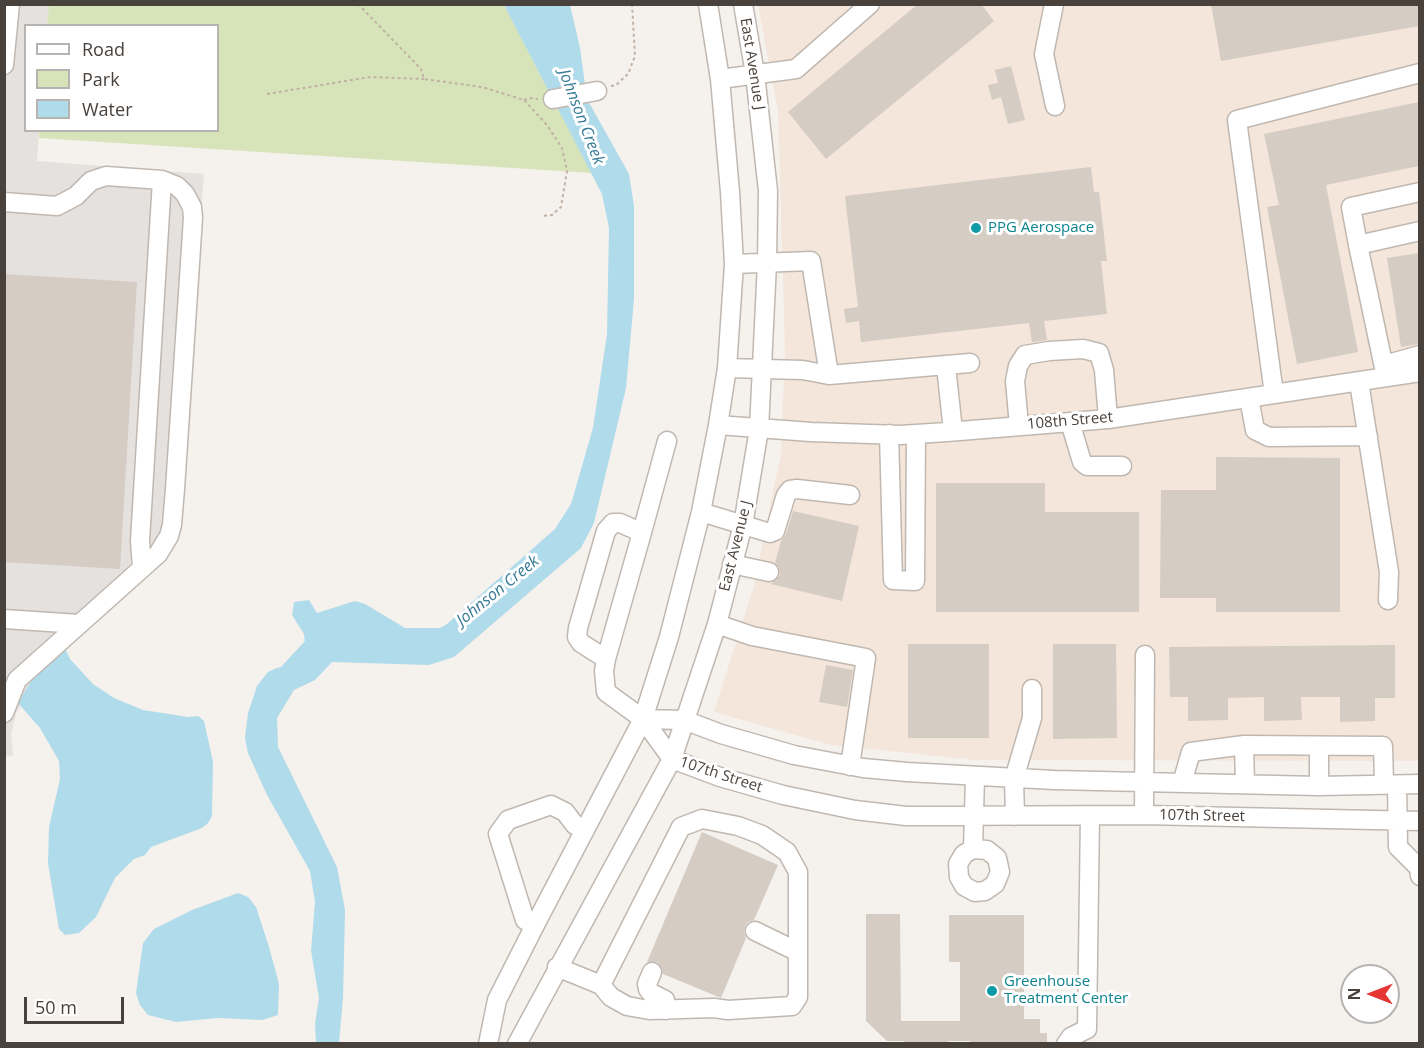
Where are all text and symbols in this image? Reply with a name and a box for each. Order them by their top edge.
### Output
street label: East Avenue J [736,17,768,111]
legend [24,24,219,132]
text: Road [82,37,125,61]
text: Park [82,67,120,91]
water label: Johnson Creek [554,67,608,167]
text: Water [82,97,133,121]
place label: PPG Aerospace [988,219,1094,237]
marker: PPG Aerospace [969,221,983,235]
street label: 108th Street [1026,408,1114,434]
street label: East Avenue J [716,499,756,593]
water label: Johnson Creek [453,552,543,630]
street label: 107th Street [677,753,765,797]
street label: 107th Street [1159,806,1245,826]
north arrow [1340,964,1400,1024]
place label: Greenhouse Treatment Center [1004,973,1128,1008]
marker: Greenhouse Treatment Center [985,984,999,998]
scale bar [27,985,128,1023]
text: N [1343,988,1365,1001]
text: 50 m [35,995,77,1019]

